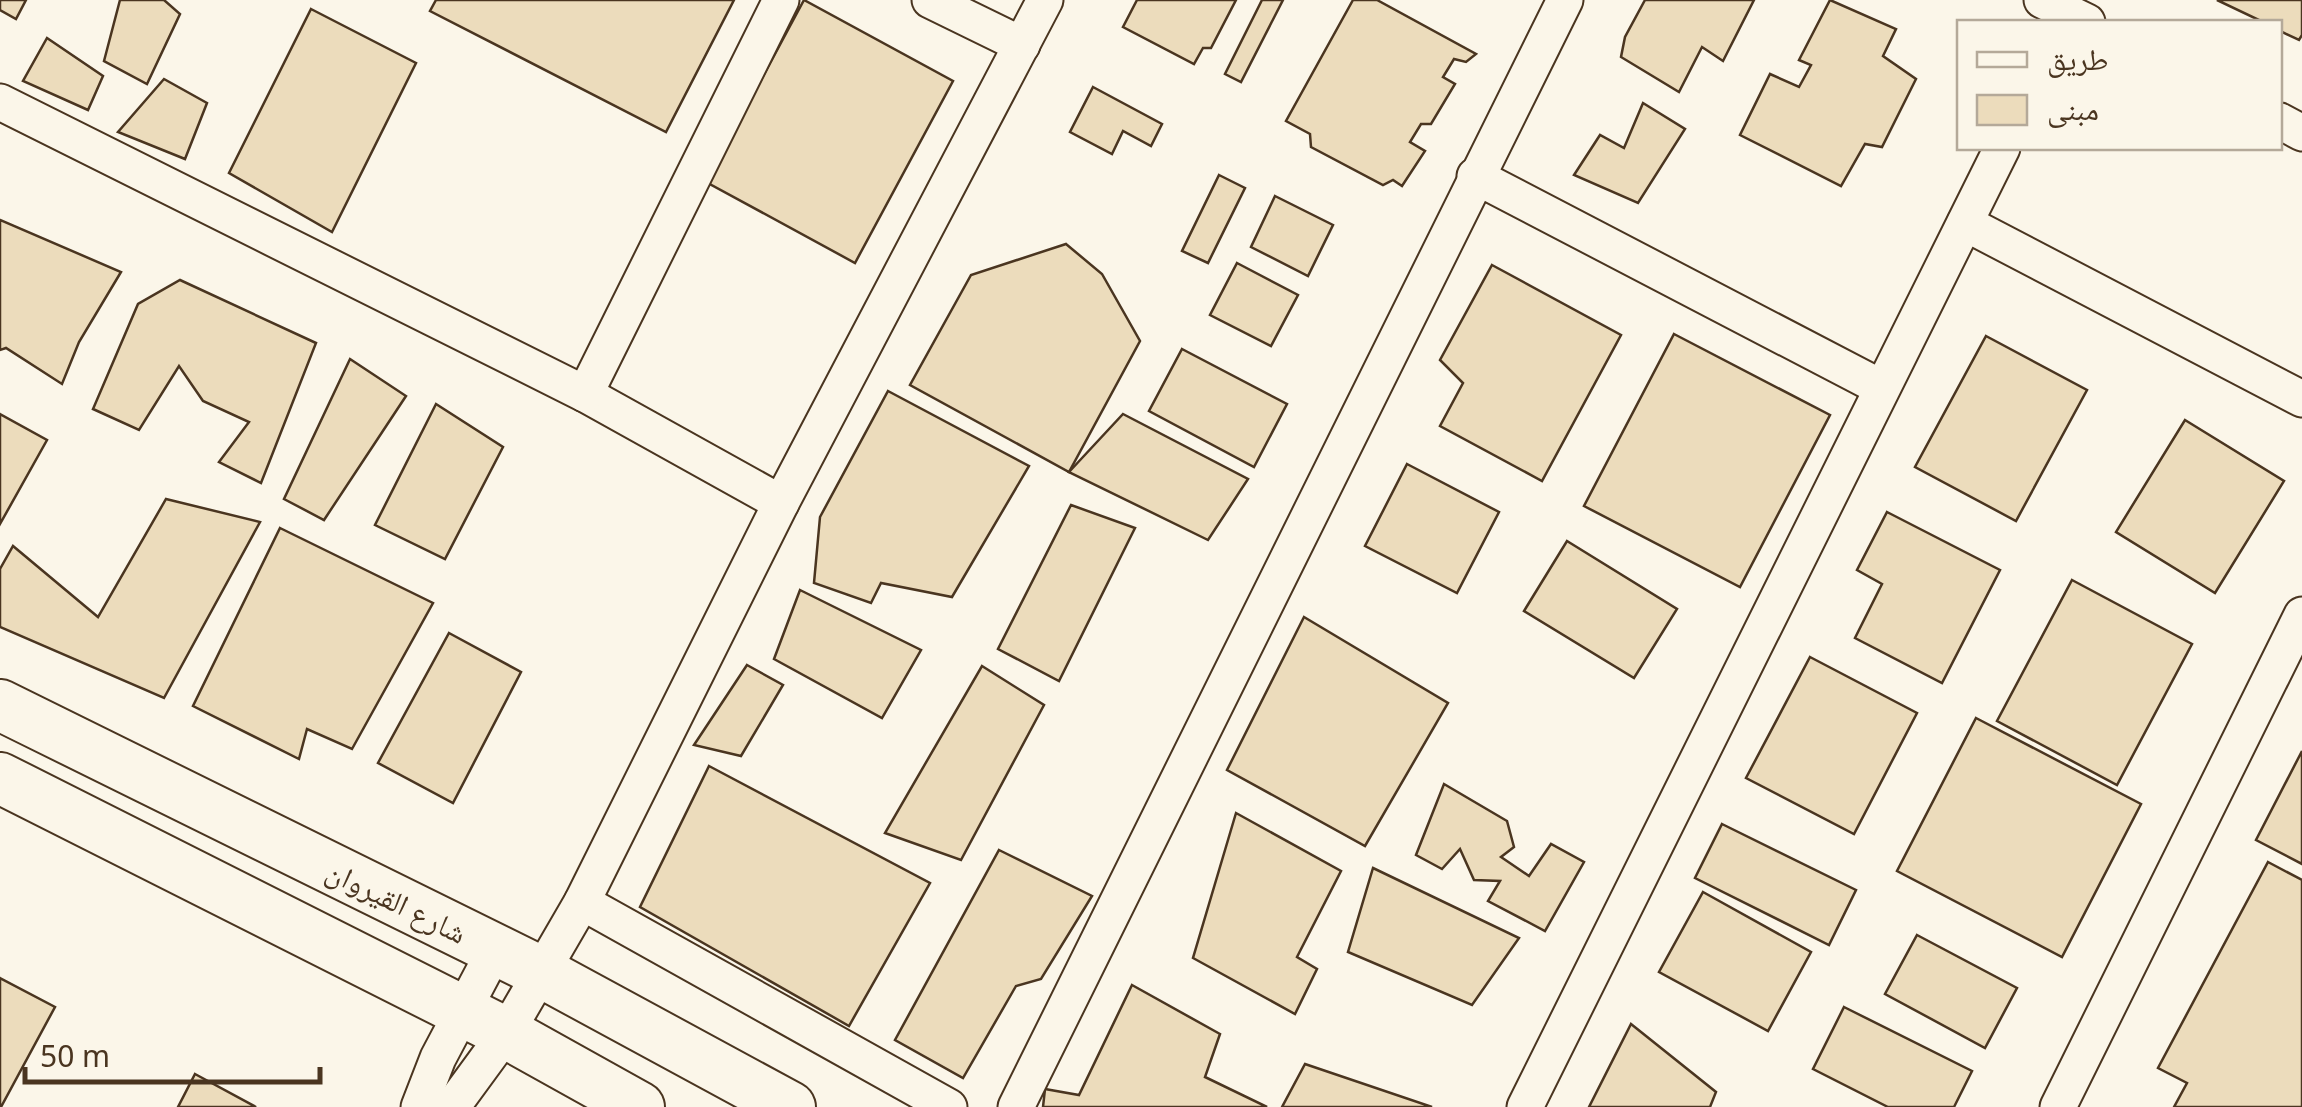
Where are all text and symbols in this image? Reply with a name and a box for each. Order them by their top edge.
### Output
legend [1957,20,2282,150]
text: طريق [2047,38,2108,79]
text: مبنى [2047,88,2099,129]
street label: شارع القيروان [320,849,474,953]
scale bar [25,1022,320,1084]
text: 50 m [40,1035,110,1076]

